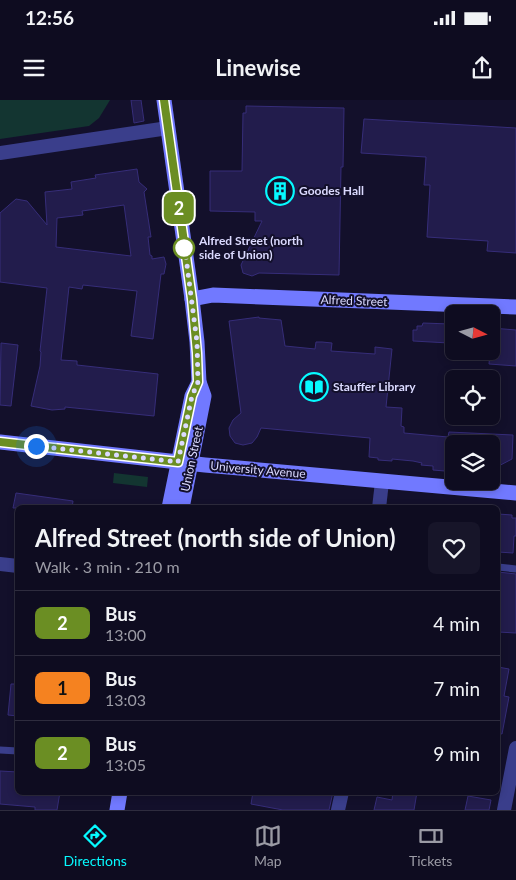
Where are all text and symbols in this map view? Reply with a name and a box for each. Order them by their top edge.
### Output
text: 12:56 [25,6,74,29]
icon: menu [20,54,48,82]
text: Linewise [215,54,301,81]
icon: share [468,54,496,82]
building icon: Goodes Hall [265,176,295,206]
place label: Goodes Hall [299,183,364,198]
line badge: 2 [163,192,195,224]
text: 2 [174,197,184,219]
place label: Alfred Street (north side of Union) [198,233,303,262]
marker: Alfred Street (north side of Union) [173,237,195,259]
street label: Alfred Street [320,292,388,309]
north arrow [445,305,500,360]
map controls [445,305,500,490]
button: locate [445,370,500,425]
library icon: Stauffer Library [299,372,329,402]
place label: Stauffer Library [333,379,416,394]
street label: Union Street [177,424,206,493]
your location [24,434,49,459]
button: layers [445,435,500,490]
street label: University Avenue [210,458,306,481]
button: heart [428,522,480,574]
text: Alfred Street (north side of Union) [35,523,396,552]
text: Walk · 3 min · 210 m [35,557,180,576]
text: Bus [105,602,136,625]
text: 2 [57,612,68,634]
text: 4 min [433,612,480,635]
text: 13:00 [105,625,146,644]
text: Bus [105,667,136,690]
text: 1 [57,677,68,699]
text: 7 min [433,677,480,700]
text: 13:03 [105,690,146,709]
text: Bus [105,732,136,755]
text: 2 [57,742,68,764]
text: 9 min [433,742,480,765]
text: 13:05 [105,755,146,774]
tab: Directions [64,822,127,869]
tab: Map [254,822,282,869]
tab: Tickets [409,822,452,869]

